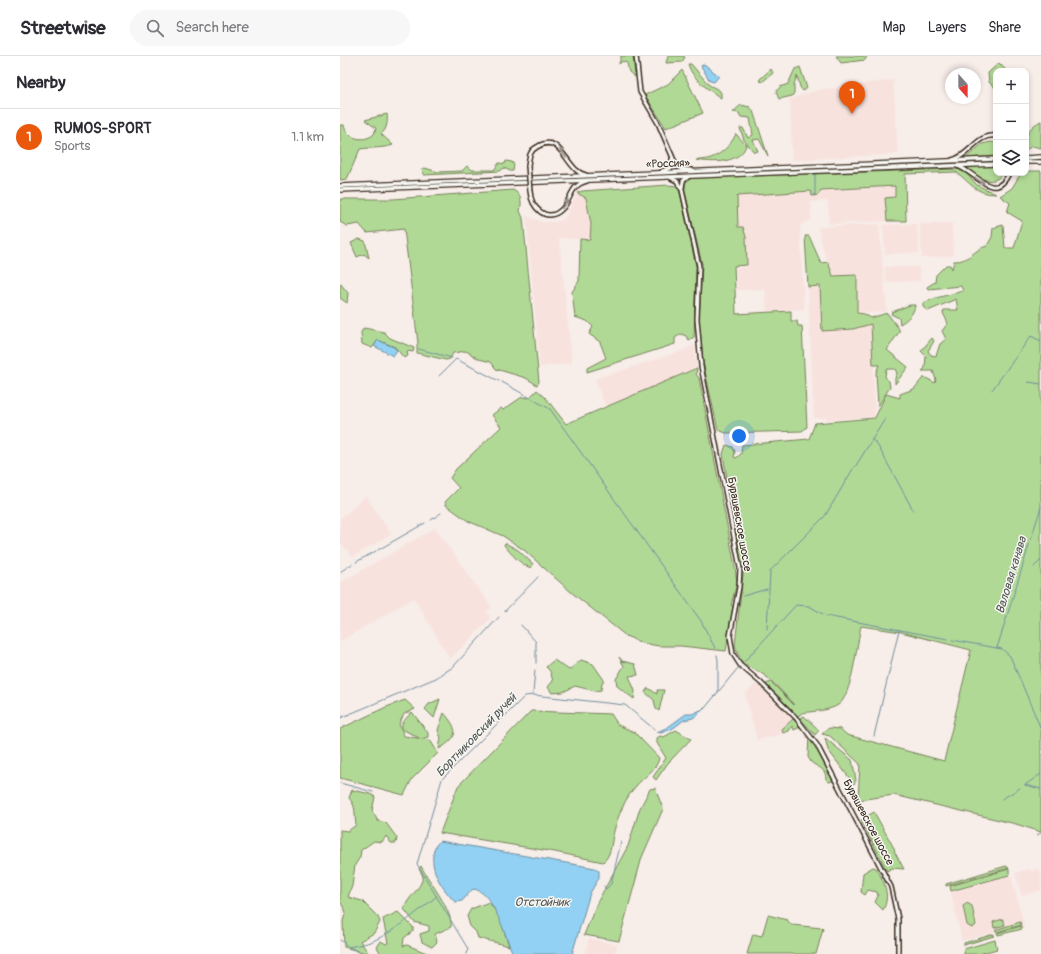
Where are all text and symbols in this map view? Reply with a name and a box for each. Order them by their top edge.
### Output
search box [130,10,410,46]
text: Streetwise [20,16,106,40]
icon: search [144,17,166,39]
text: Search here [176,18,249,37]
text: Map [883,19,906,36]
text: Layers [928,19,966,36]
text: Share [988,19,1021,36]
north arrow [945,68,981,104]
map controls [993,68,1029,176]
button: + [993,68,1029,104]
text: Nearby [16,72,65,93]
pin: 1 [839,81,865,114]
button: − [993,104,1029,140]
text: RUMOS-SPORT [54,119,152,138]
text: 1 [26,129,32,145]
text: 1.1 km [291,129,324,145]
text: Sports [54,138,90,154]
button: layers [993,140,1029,176]
one-way arrow [559,148,567,158]
street label: «Россия» [646,156,690,171]
one-way arrow [975,177,986,185]
one-way arrow [561,199,569,209]
your location [729,426,749,446]
street label: Бурашевское шоссе [725,476,754,573]
water label: Валовая канава [993,533,1031,615]
water label: Бортниковский ручей [433,690,521,780]
street label: Бурашевское шоссе [840,777,897,868]
water label: Отстойник [514,895,571,910]

